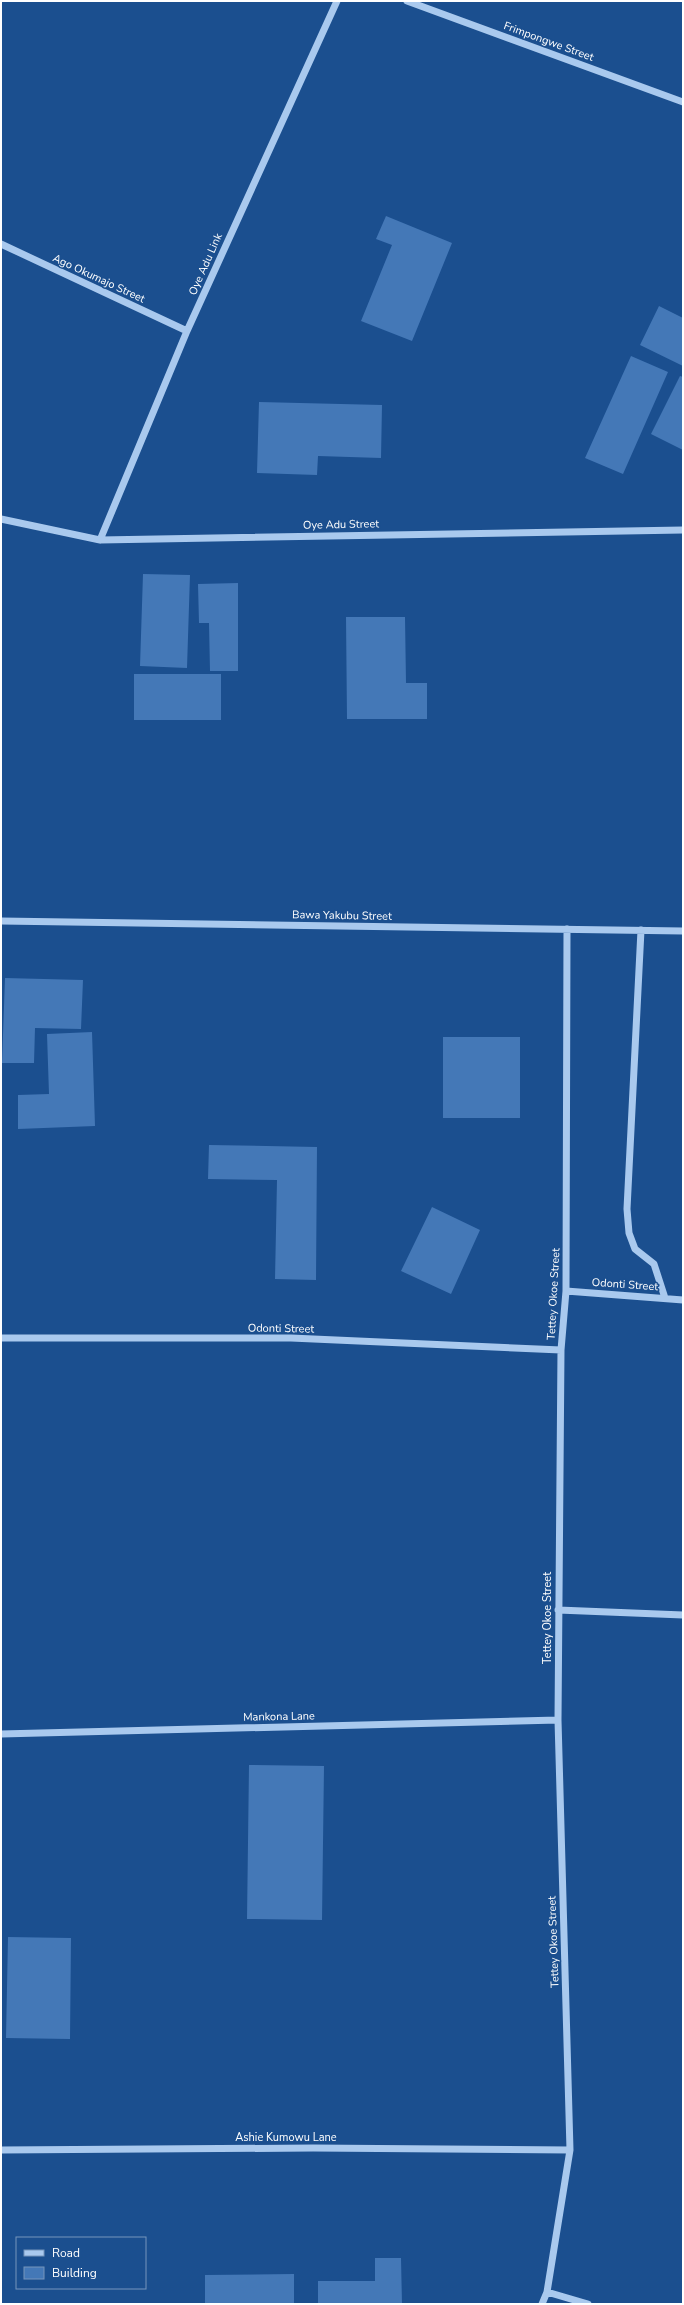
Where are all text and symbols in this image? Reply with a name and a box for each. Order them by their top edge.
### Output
street label: Frimpongwe Street [502,18,596,65]
street label: Oye Adu Link [185,230,226,298]
street label: Ago Okumajo Street [50,250,148,306]
street label: Oye Adu Street [303,516,379,533]
street label: Bawa Yakubu Street [292,907,392,924]
street label: Tettey Okoe Street [544,1248,563,1340]
street label: Odonti Street [591,1275,659,1294]
street label: Odonti Street [248,1320,314,1337]
street label: Tettey Okoe Street [540,1572,555,1664]
street label: Mankona Lane [243,1708,315,1725]
street label: Tettey Okoe Street [544,1896,563,1988]
street label: Ashie Kumowu Lane [235,2130,337,2145]
legend [16,2237,146,2289]
text: Road [52,2245,80,2261]
text: Building [52,2265,97,2281]

